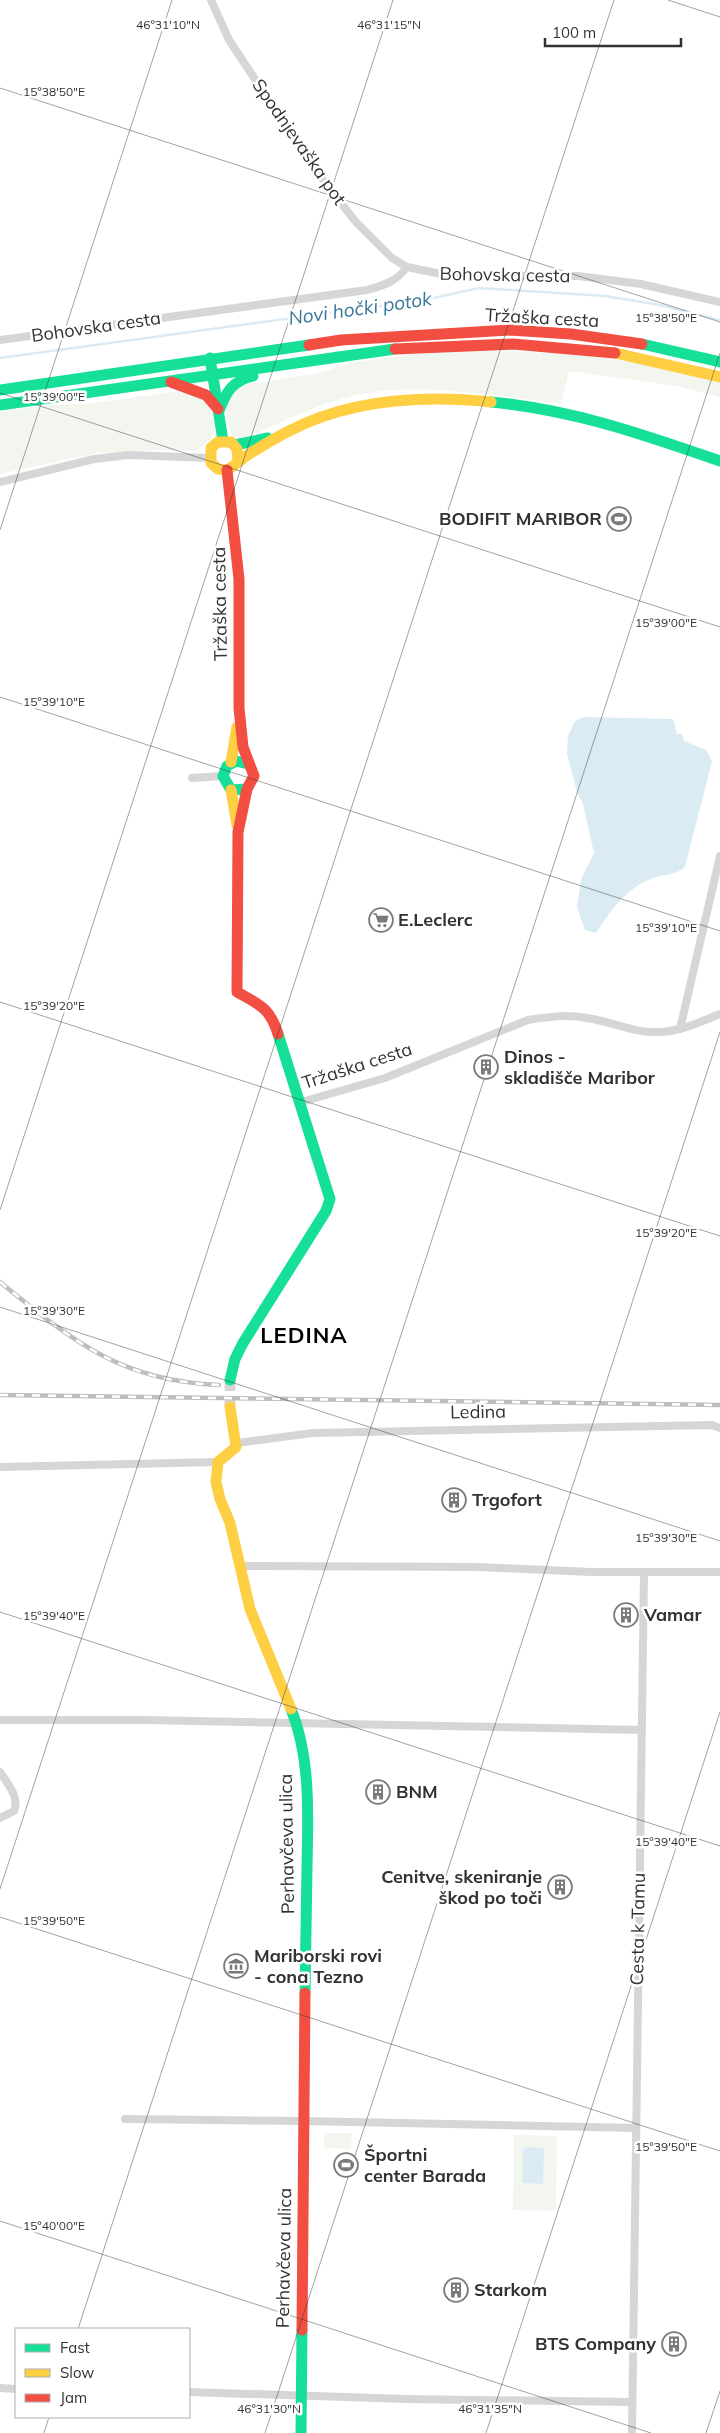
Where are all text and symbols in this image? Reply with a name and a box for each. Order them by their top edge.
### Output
scale bar [545,15,681,47]
text: 46°31'10"N [136,17,200,32]
text: 46°31'15"N [357,17,421,32]
text: 100 m [552,23,596,42]
street label: Spodnjevaška pot [247,74,351,209]
text: 15°38'50"E [23,84,85,99]
street label: Bohovska cesta [439,262,571,287]
water label: Novi hočki potok [287,286,434,330]
street label: Tržaška cesta [484,303,600,332]
street label: Bohovska cesta [30,306,162,347]
text: 15°38'50"E [635,310,697,325]
text: 15°39'00"E [23,389,85,404]
sports icon: BODIFIT MARIBOR [606,506,632,532]
place label: BODIFIT MARIBOR [439,507,602,530]
street label: Tržaška cesta [207,547,232,661]
text: 15°39'00"E [635,615,697,630]
text: 15°39'10"E [23,694,85,709]
supermarket icon: E.Leclerc [368,907,394,933]
place label: E.Leclerc [398,908,473,931]
text: 15°39'10"E [635,920,697,935]
text: 15°39'20"E [23,998,85,1013]
street label: Tržaška cesta [299,1037,415,1094]
place label: Dinos - skladišče Maribor [504,1045,656,1089]
building icon: Dinos - skladišče Maribor [473,1054,499,1080]
text: 15°39'20"E [635,1225,697,1240]
text: 15°39'30"E [23,1303,85,1318]
district label: LEDINA [260,1321,348,1349]
street label: Ledina [450,1400,506,1423]
building icon: Trgofort [441,1487,467,1513]
place label: Trgofort [472,1488,542,1511]
text: 15°39'30"E [635,1530,697,1545]
building icon: Vamar [613,1602,639,1628]
place label: Vamar [643,1603,702,1626]
text: 15°39'40"E [23,1608,85,1623]
street label: Perhavčeva ulica [274,1774,299,1914]
building icon: BNM [365,1779,391,1805]
place label: BNM [396,1780,438,1803]
text: 15°39'40"E [635,1834,697,1849]
place label: Cenitve, skeniranje škod po toči [381,1865,542,1909]
street label: Cesta k Tamu [625,1873,650,1985]
building icon: Cenitve, skeniranje škod po toči [547,1874,573,1900]
text: 15°39'50"E [23,1913,85,1928]
place label: Mariborski rovi - cona Tezno [254,1944,382,1988]
museum icon: Mariborski rovi - cona Tezno [223,1953,249,1979]
text: 15°39'50"E [635,2139,697,2154]
place label: Športni center Barada [364,2143,486,2187]
sports icon: Športni center Barada [333,2152,359,2178]
street label: Perhavčeva ulica [271,2188,296,2328]
text: 15°40'00"E [23,2218,85,2233]
building icon: Starkom [443,2277,469,2303]
place label: Starkom [474,2278,547,2301]
legend [15,2328,190,2418]
building icon: BTS Company [661,2331,687,2357]
place label: BTS Company [535,2332,656,2355]
text: Fast [60,2338,90,2357]
text: Slow [60,2363,94,2382]
text: Jam [60,2388,87,2407]
text: 46°31'30"N [237,2401,301,2416]
text: 46°31'35"N [458,2401,522,2416]

